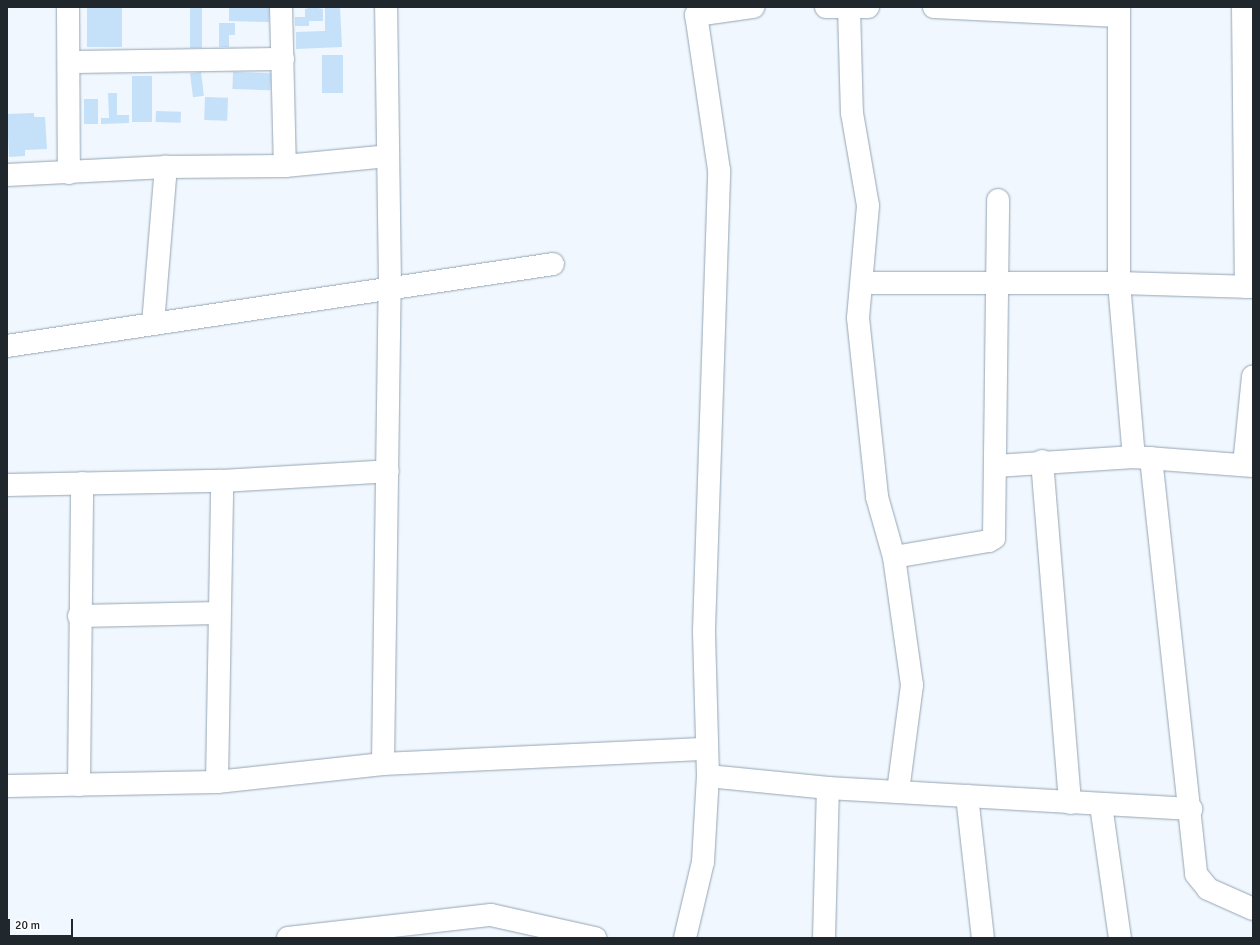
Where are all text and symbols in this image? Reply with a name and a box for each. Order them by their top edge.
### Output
scale bar [10,911,75,937]
text: 20 m [15,918,40,933]

